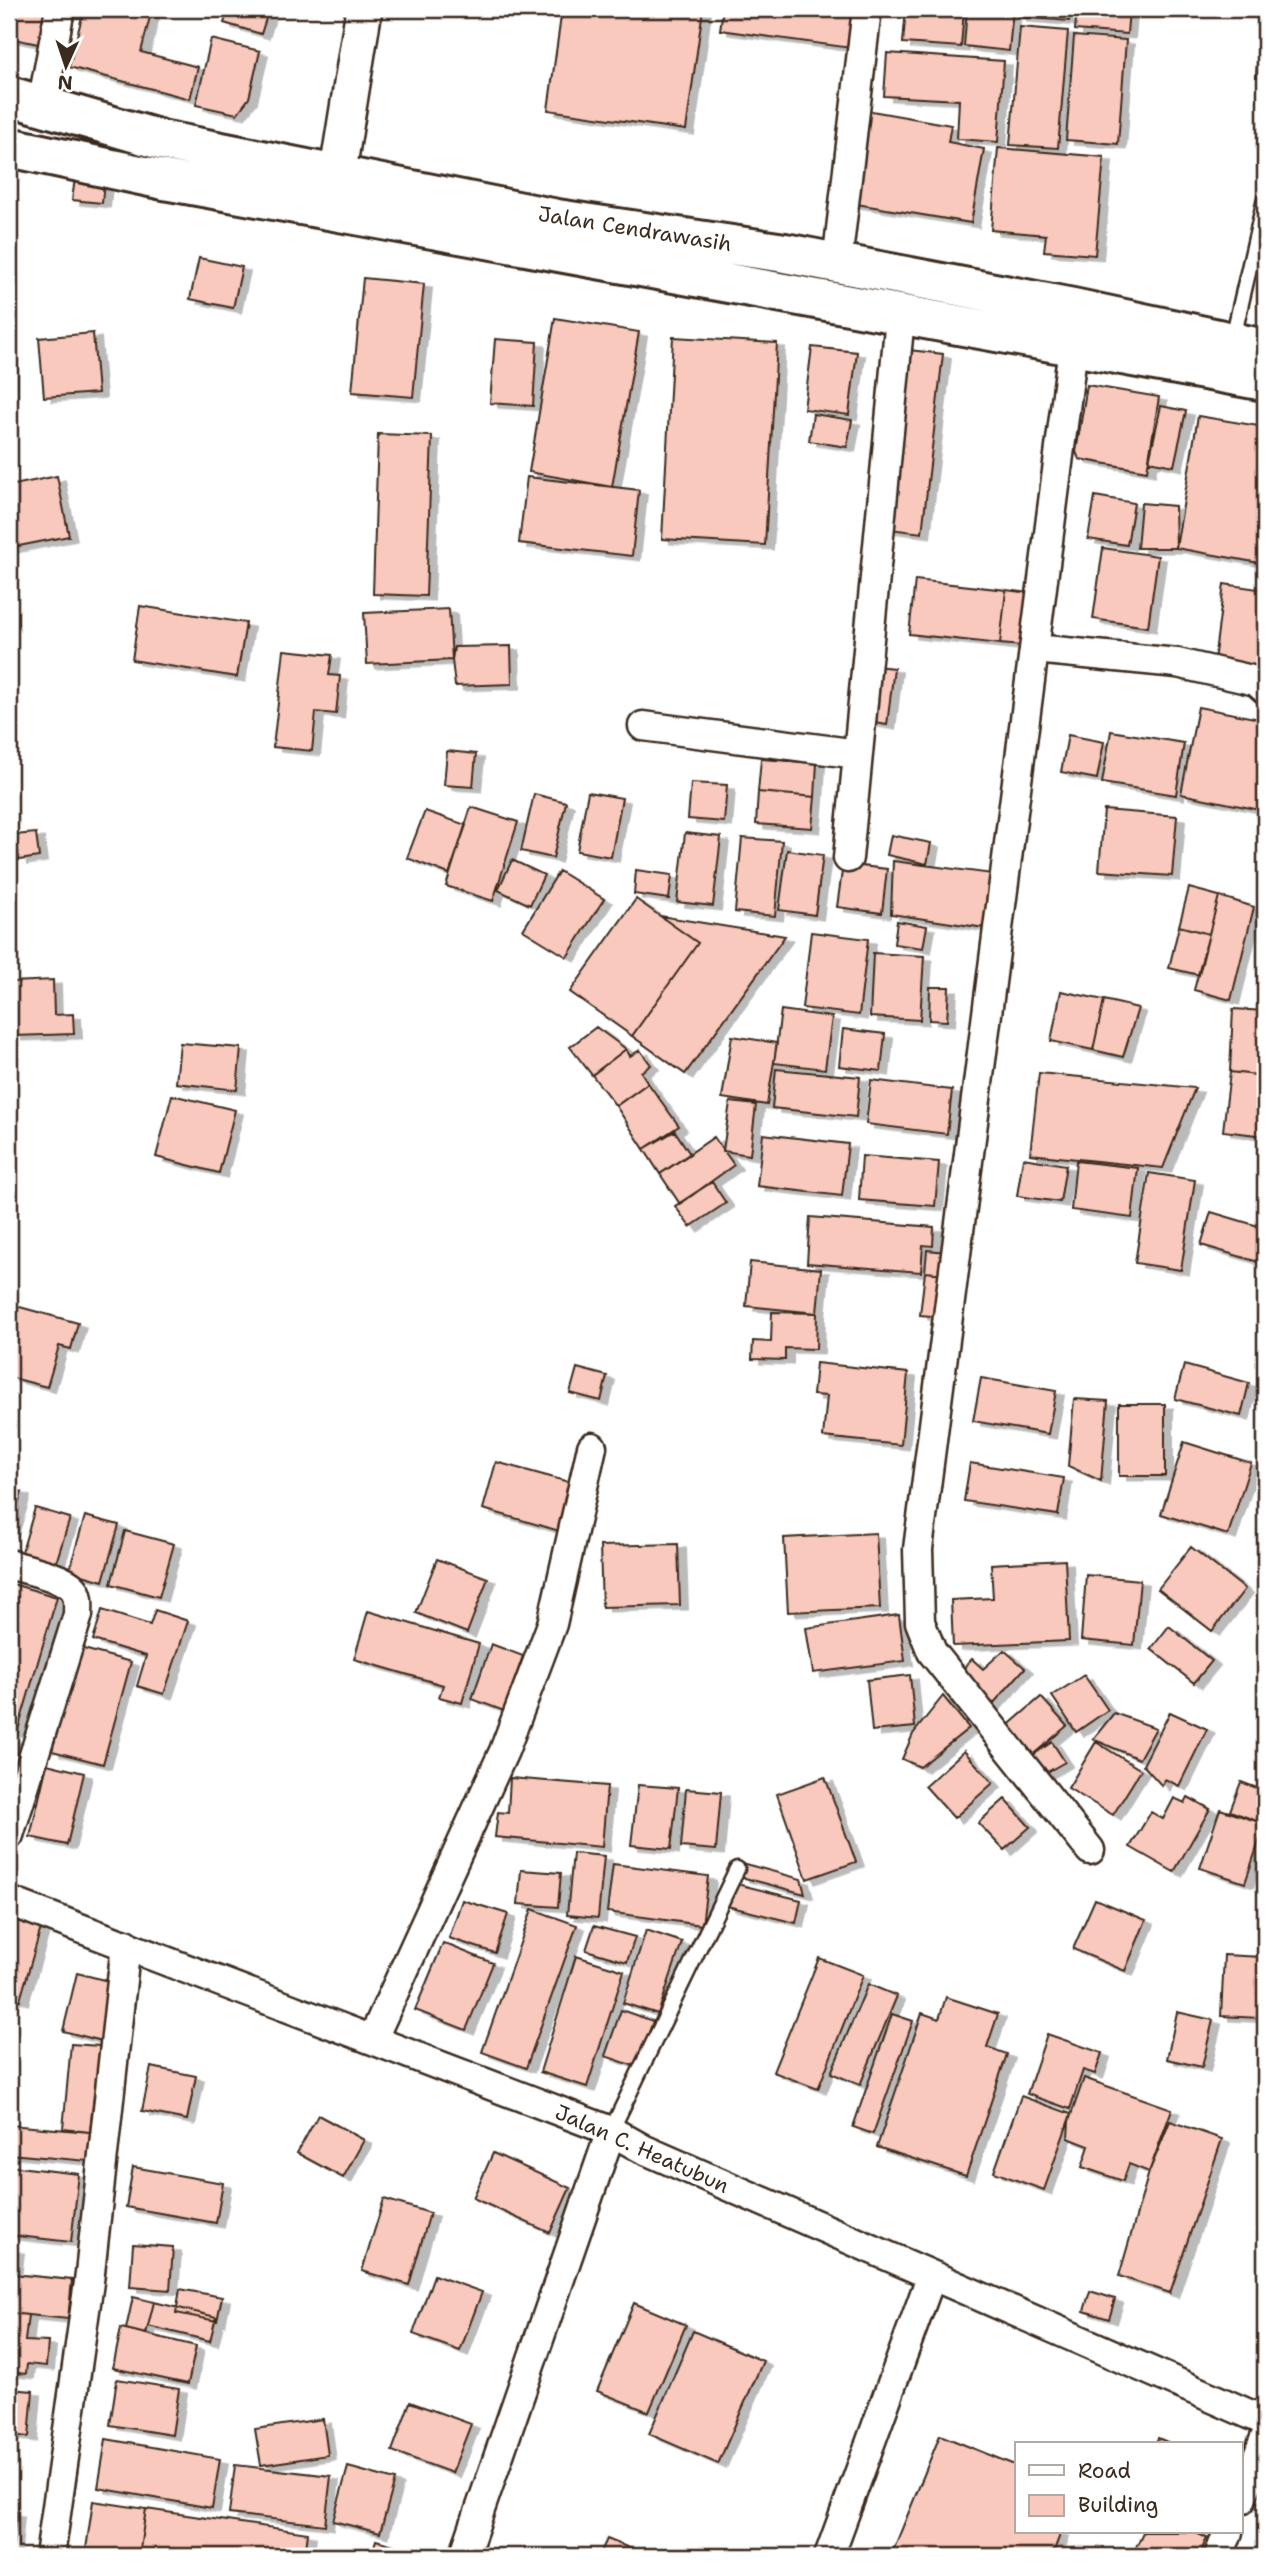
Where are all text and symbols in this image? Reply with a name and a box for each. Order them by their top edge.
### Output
north arrow [32,32,102,102]
text: N [57,70,73,95]
street label: Jalan Cendrawasih [536,200,734,258]
street label: Jalan C. Heatubun [551,2098,733,2200]
legend [1015,2442,1242,2534]
text: Road [1078,2457,1131,2485]
text: Building [1078,2491,1158,2519]

